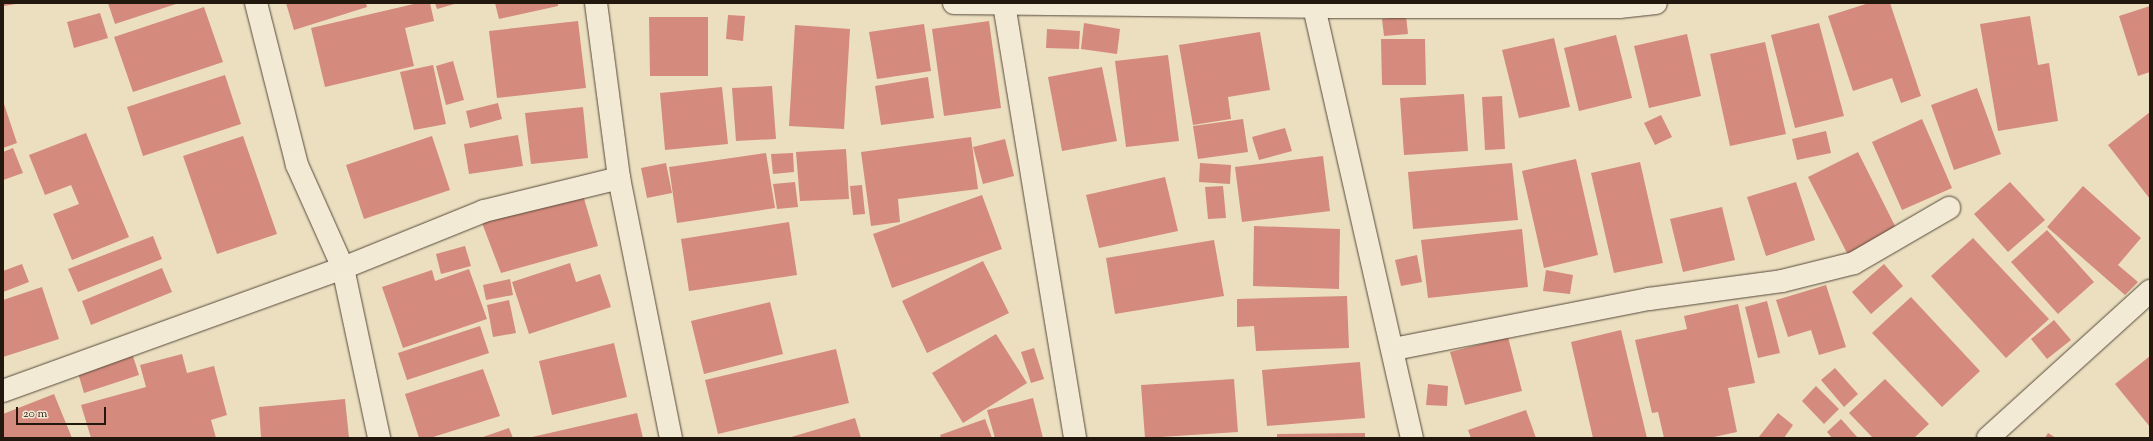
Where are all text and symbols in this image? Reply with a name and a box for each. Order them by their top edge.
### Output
scale bar [18,399,108,425]
text: 20 m [23,405,47,423]

